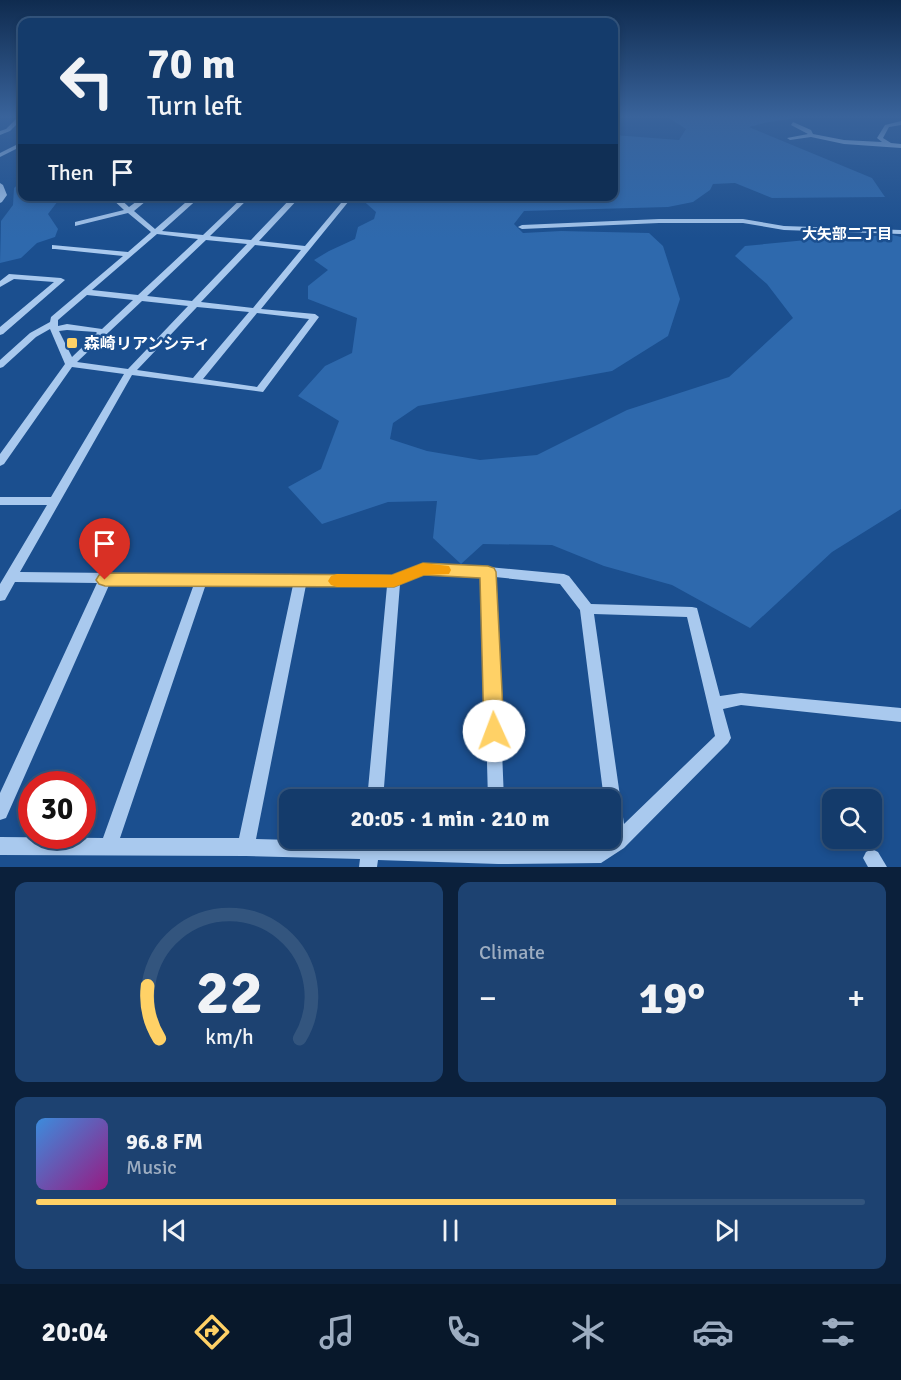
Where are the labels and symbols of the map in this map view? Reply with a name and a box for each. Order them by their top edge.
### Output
district label: 大矢部二丁目 [802,225,892,243]
place label: 森崎リアンシティ [84,334,210,354]
marker: 森崎リアンシティ [65,336,79,350]
pin [79,518,130,580]
position arrow [462,699,526,763]
speed limit sign: 30 [18,771,96,849]

